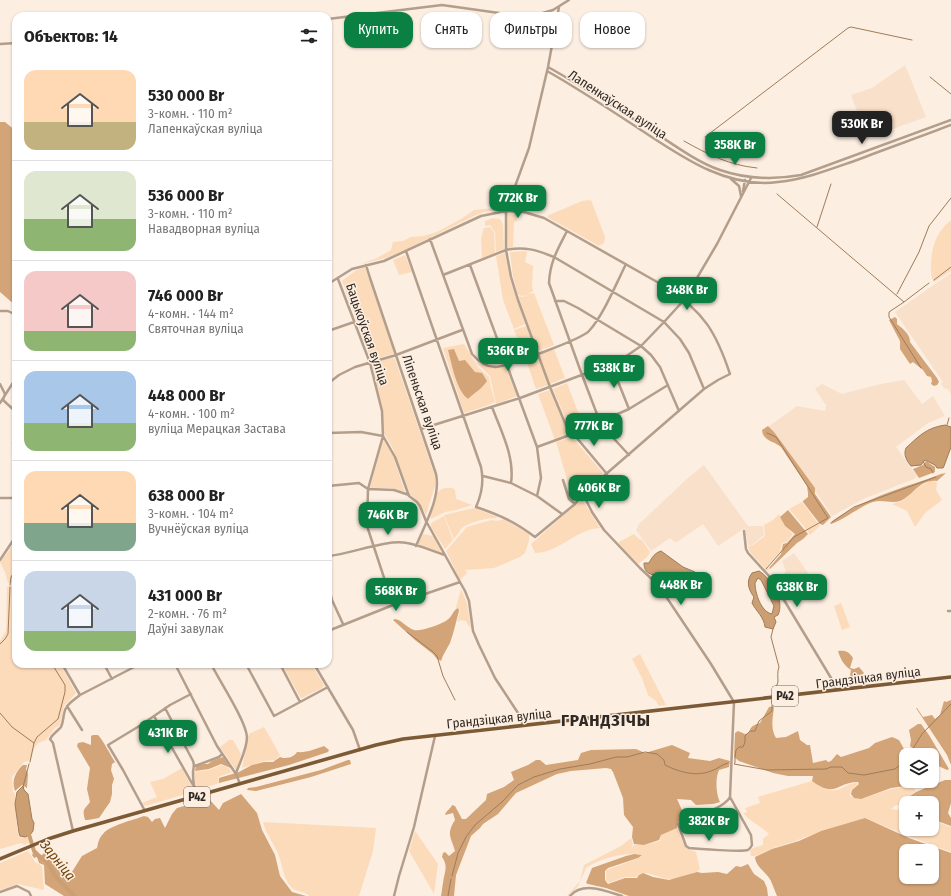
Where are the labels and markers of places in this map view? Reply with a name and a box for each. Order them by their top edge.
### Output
pin: 530K Br [825,111,899,145]
pin: 358K Br [698,132,772,166]
pin: 772K Br [481,185,555,219]
pin: 348K Br [650,277,724,311]
pin: 536K Br [471,338,545,372]
pin: 538K Br [577,355,651,389]
pin: 777K Br [557,413,631,447]
pin: 406K Br [562,475,636,509]
pin: 746K Br [351,502,425,536]
pin: 448K Br [644,572,718,606]
pin: 638K Br [760,574,834,608]
pin: 568K Br [359,578,433,612]
pin: 431K Br [131,720,205,754]
pin: 382K Br [672,808,746,842]

